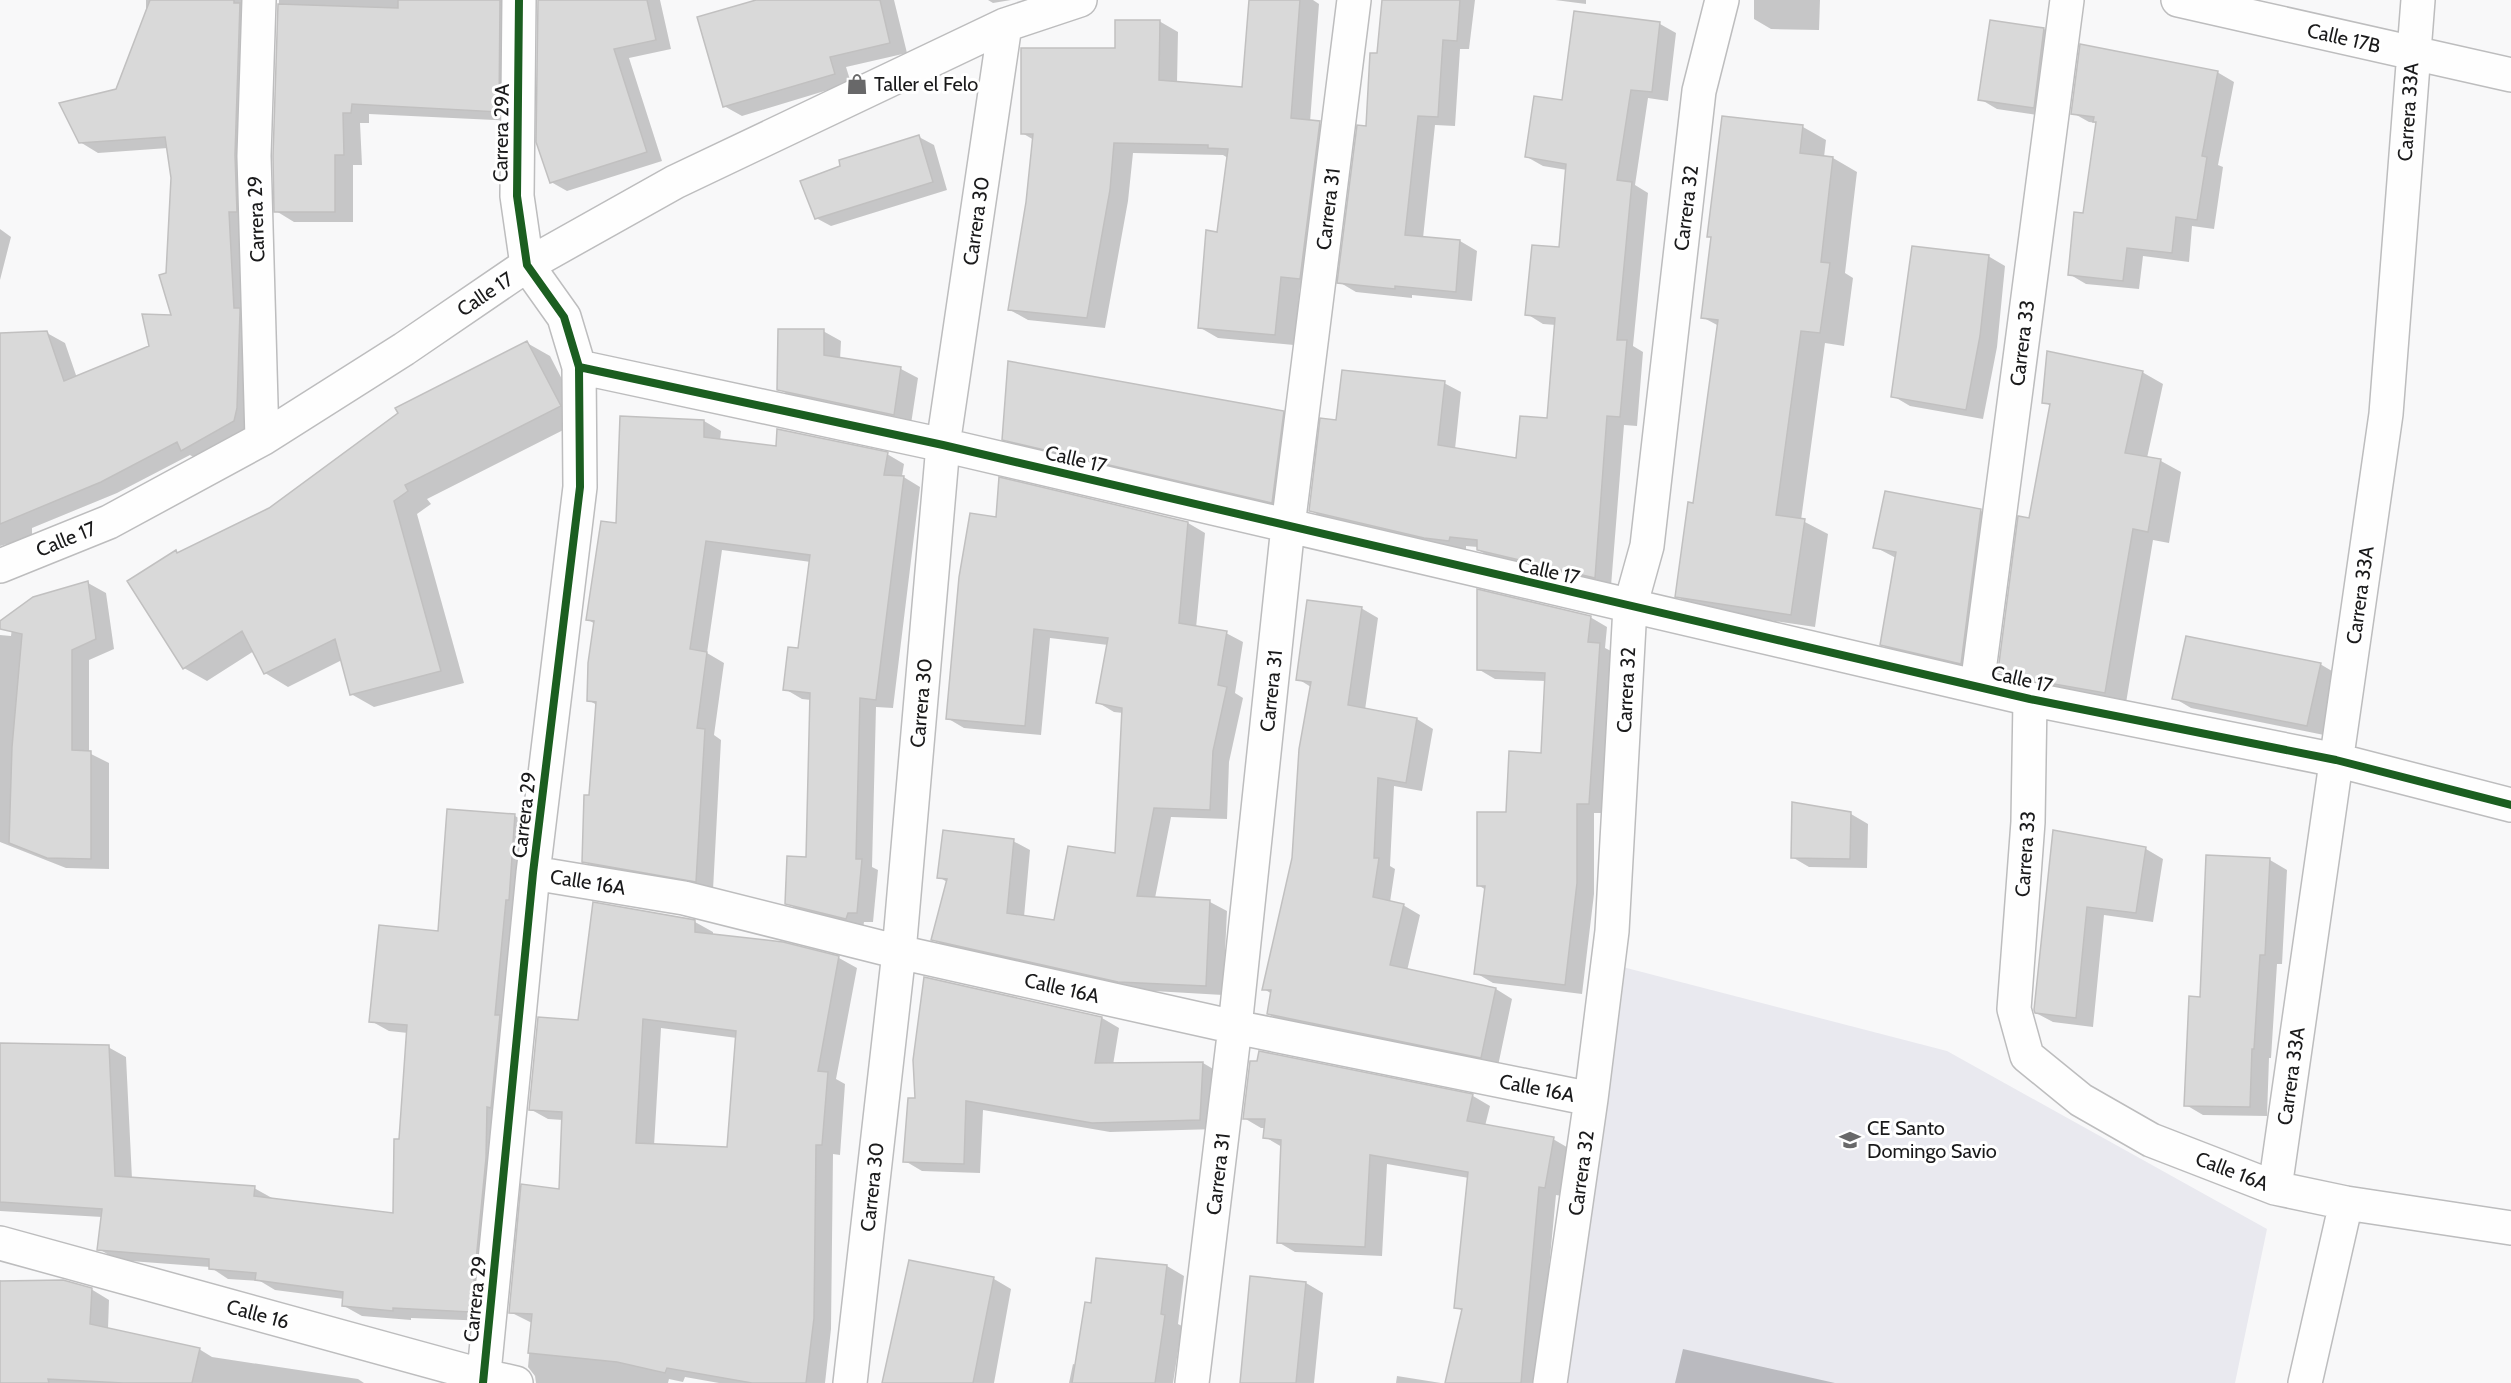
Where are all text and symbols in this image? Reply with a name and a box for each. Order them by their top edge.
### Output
street label: Calle 17B [2305,18,2383,58]
street label: Carrera 33A [2393,61,2423,162]
shop icon: Taller el Felo [845,72,869,96]
place label: Taller el Felo [874,72,978,96]
street label: Carrera 29A [488,83,514,182]
street label: Carrera 32 [1669,164,1703,252]
street label: Carrera 31 [1311,167,1345,251]
street label: Carrera 29 [242,175,270,263]
street label: Carrera 30 [958,175,994,267]
street label: Calle 17 [452,267,518,321]
street label: Carrera 33 [2005,299,2039,387]
street label: Calle 17 [1043,440,1109,478]
street label: Calle 17 [32,516,100,562]
street label: Carrera 33A [2341,544,2379,646]
street label: Calle 17 [1516,552,1582,590]
street label: Carrera 32 [1612,646,1640,734]
street label: Carrera 31 [1255,649,1287,733]
street label: Carrera 30 [905,657,937,749]
street label: Calle 17 [1989,660,2055,698]
street label: Carrera 29 [507,771,541,859]
street label: Carrera 33 [2010,810,2040,898]
street label: Calle 16A [548,864,628,900]
street label: Calle 16A [1022,968,1102,1008]
street label: Carrera 33A [2272,1025,2310,1127]
street label: Calle 16A [1497,1069,1577,1107]
place label: CE Santo Domingo Savio [1867,1116,1997,1163]
school or university icon: CE Santo Domingo Savio [1838,1128,1862,1152]
street label: Carrera 32 [1563,1129,1599,1217]
street label: Carrera 31 [1201,1132,1235,1216]
street label: Carrera 30 [855,1141,889,1233]
street label: Calle 16A [2192,1146,2273,1196]
street label: Carrera 29 [459,1255,491,1343]
street label: Calle 16 [224,1294,292,1334]

